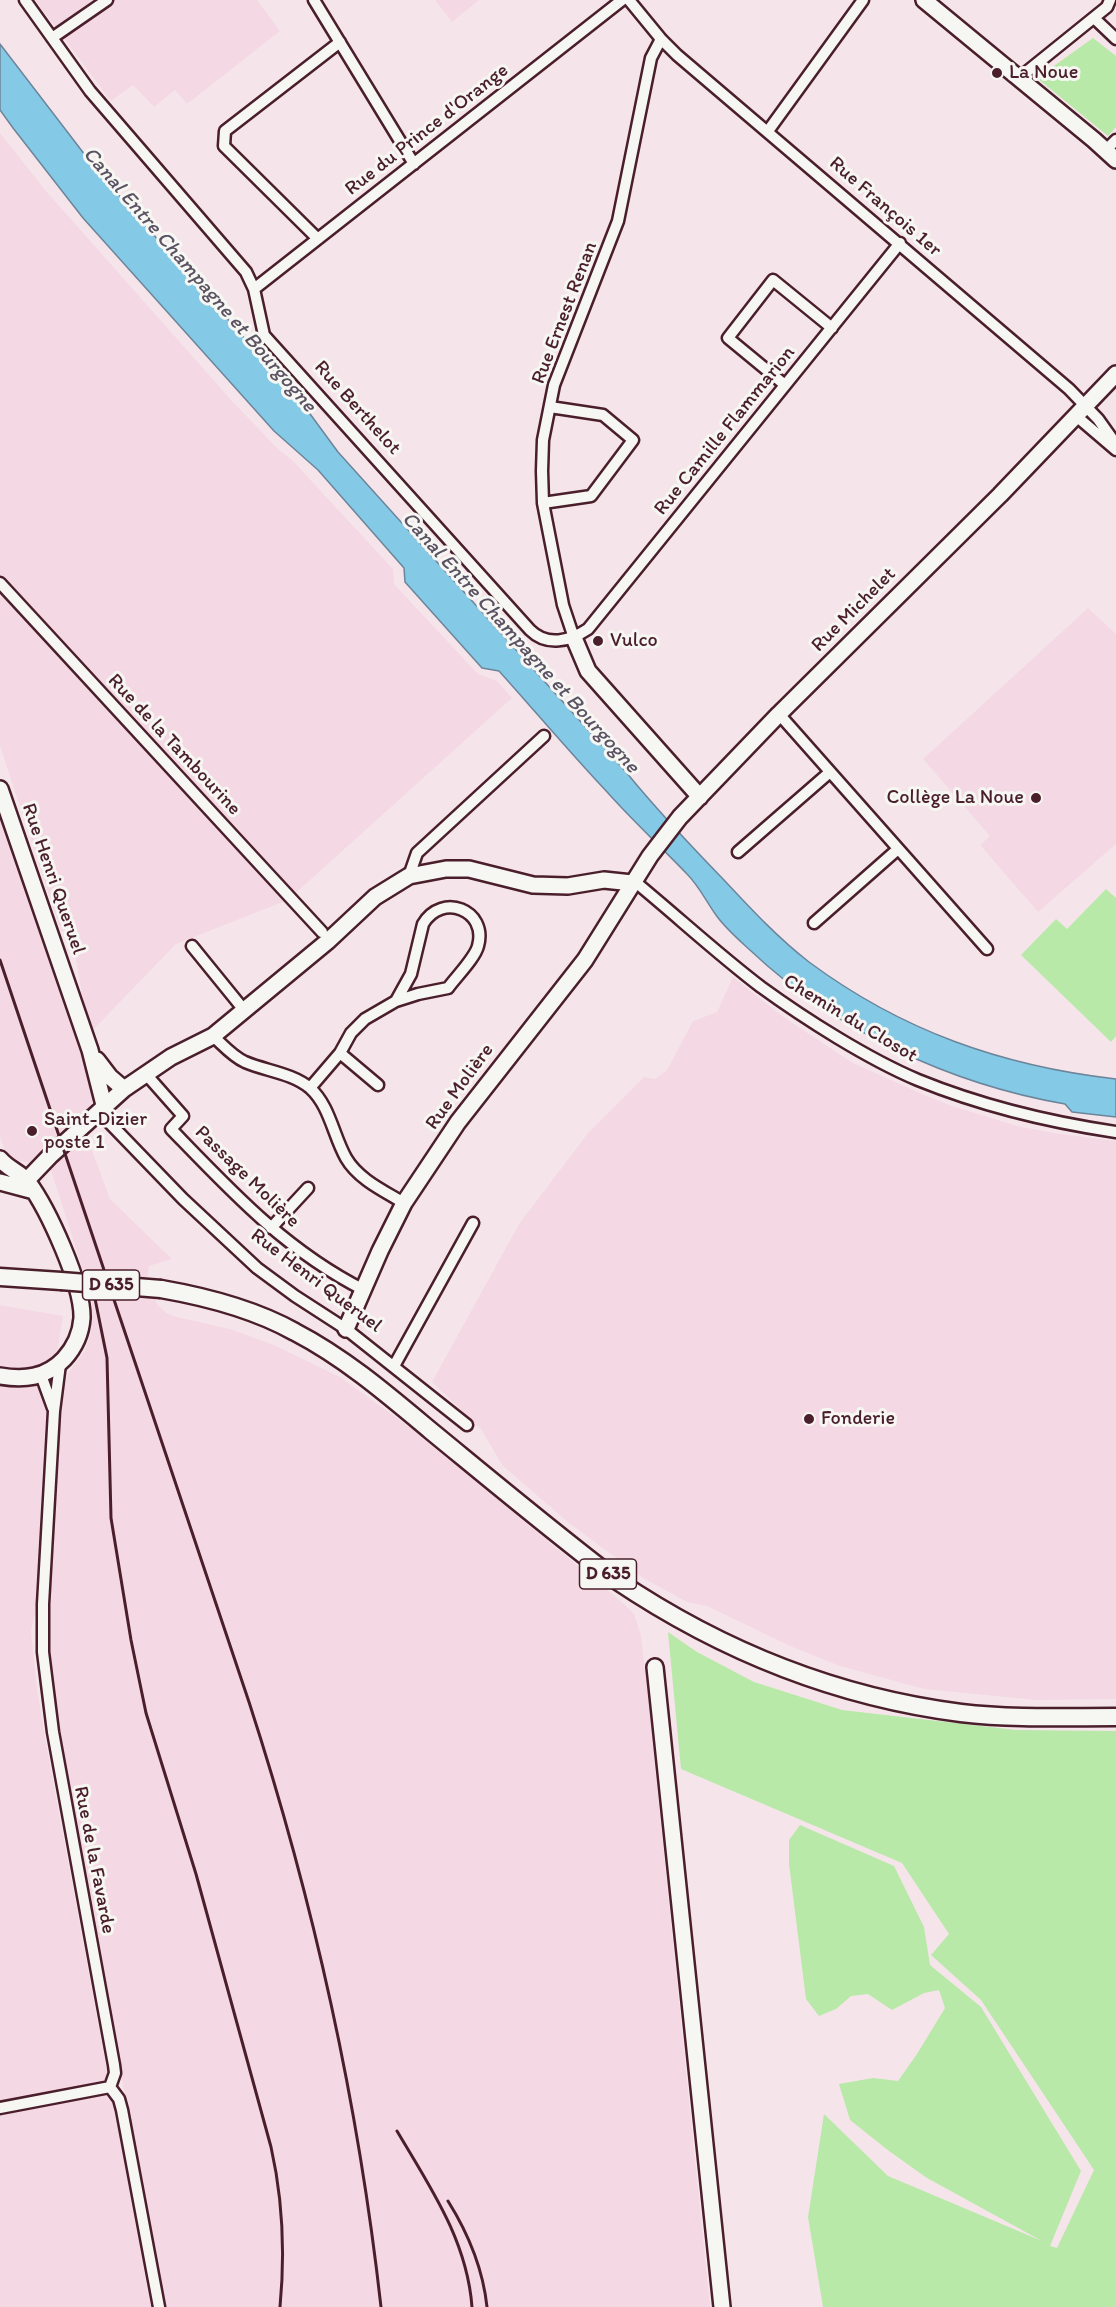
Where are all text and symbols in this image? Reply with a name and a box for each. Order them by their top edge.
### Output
street label: Rue du Prince d'Orange [341,59,513,201]
place label: La Noue [1009,61,1078,85]
marker: La Noue [990,66,1004,80]
water label: Canal Entre Champagne et Bourgogne [77,142,321,418]
street label: Rue François 1er [824,152,946,262]
street label: Rue Ernest Renan [527,238,603,388]
street label: Rue Camille Flammarion [649,342,801,520]
street label: Rue Berthelot [308,356,406,460]
water label: Canal Entre Champagne et Bourgogne [396,507,644,779]
street label: Rue Michelet [807,563,901,657]
place label: Vulco [610,629,658,653]
marker: Vulco [591,634,605,648]
street label: Rue de la Tambourine [102,669,246,821]
place label: Collège La Noue [886,786,1024,810]
marker: Collège La Noue [1029,791,1043,805]
street label: Rue Henri Queruel [16,800,90,958]
street label: Chemin du Closot [779,970,921,1068]
street label: Rue Molière [421,1039,499,1135]
place label: Saint-Dizier poste 1 [44,1108,147,1155]
street label: Passage Molière [189,1121,305,1233]
marker: Saint-Dizier poste 1 [25,1124,39,1138]
street label: Rue Henri Queruel [246,1224,386,1338]
road number: D 635 [82,1270,140,1300]
place label: Fonderie [821,1407,895,1431]
marker: Fonderie [802,1412,816,1426]
road number: D 635 [580,1559,636,1589]
street label: Rue de la Favarde [68,1784,120,1936]

